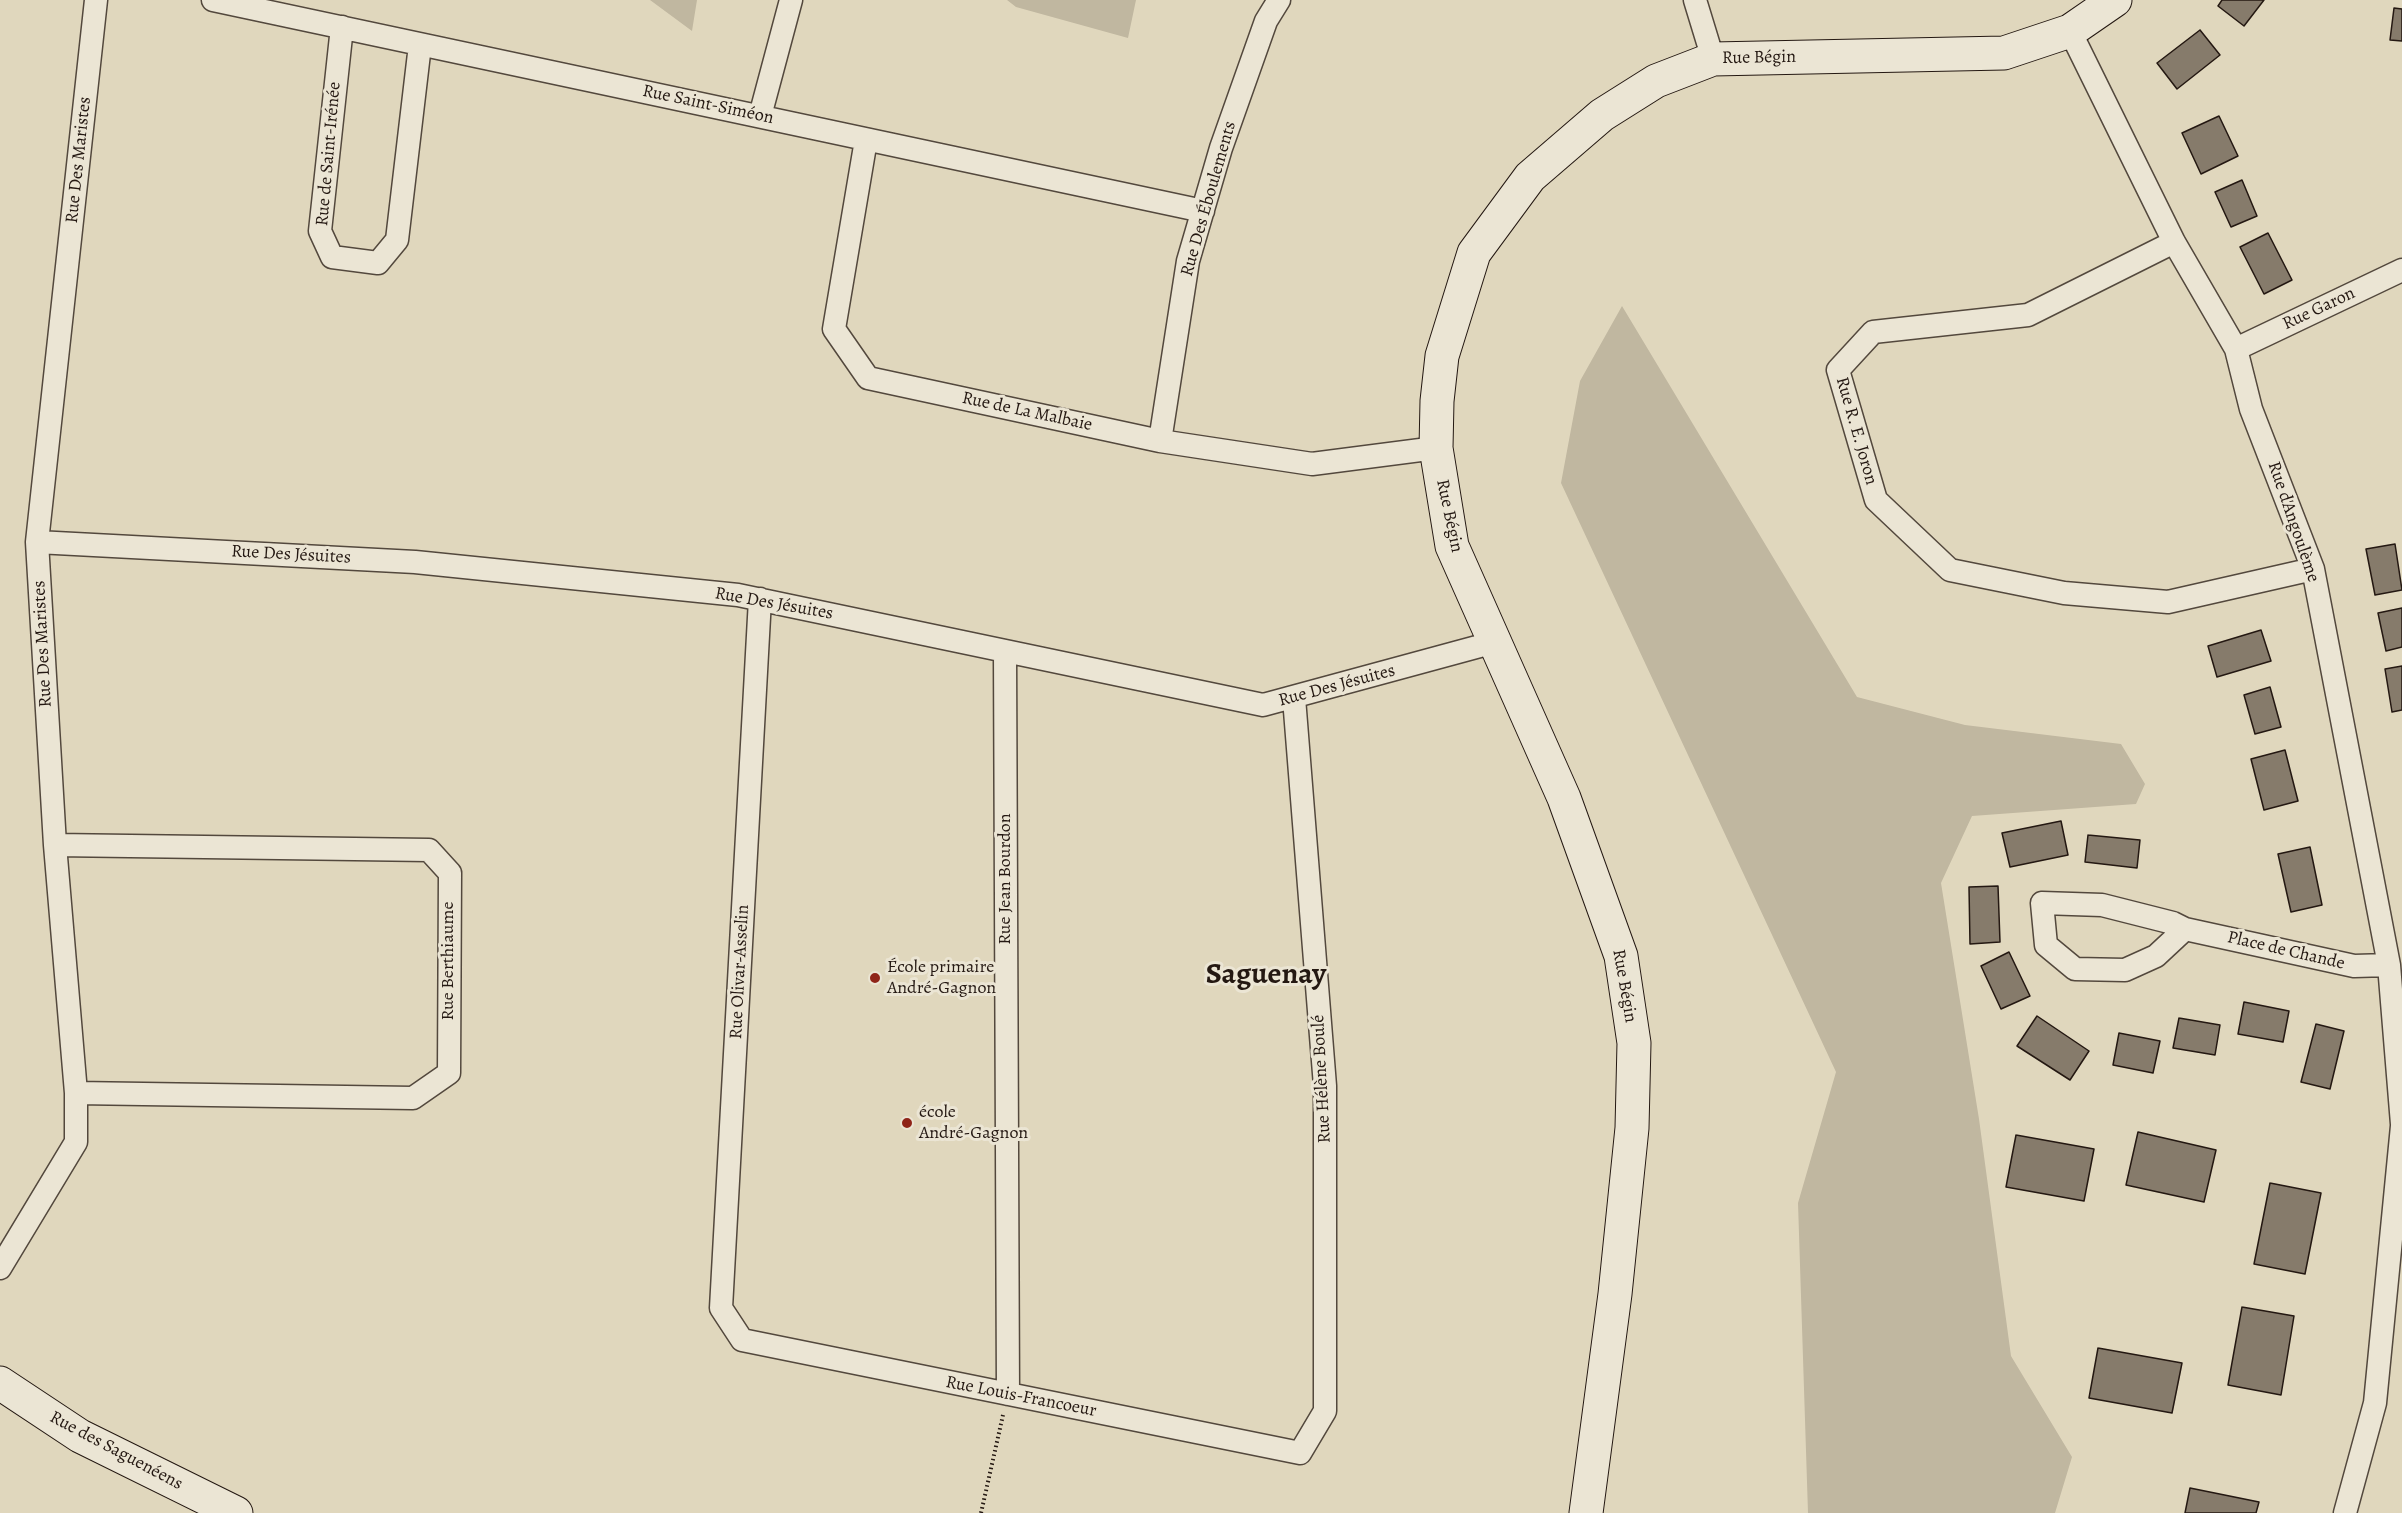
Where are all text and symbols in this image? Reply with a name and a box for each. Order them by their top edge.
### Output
street label: Rue Bégin [1722,47,1796,69]
street label: Rue de Saint-Irénée [312,81,346,227]
street label: Rue Saint-Siméon [641,81,775,129]
street label: Rue Des Maristes [62,96,96,224]
street label: Rue Des Éboulements [1177,119,1241,279]
street label: Rue Garon [2279,283,2359,335]
street label: Rue R. E. Joron [1830,375,1882,487]
street label: Rue de La Malbaie [960,388,1094,436]
street label: Rue d'Angoulème [2262,459,2324,585]
street label: Rue Bégin [1431,477,1467,555]
street label: Rue Des Jésuites [231,541,351,569]
street label: Rue Des Maristes [29,580,57,708]
street label: Rue Des Jésuites [713,583,835,625]
street label: Rue Des Jésuites [1276,660,1398,712]
street label: Rue Jean Bourdon [995,813,1017,945]
street label: Rue Berthiaume [438,901,460,1021]
street label: Rue Olivar-Asselin [726,904,754,1040]
street label: Place de Chande [2225,927,2347,975]
street label: Rue Bégin [1607,948,1641,1024]
place label: École primaire André-Gagnon [887,957,996,1000]
district label: Saguenay [1206,958,1326,994]
marker: École primaire André-Gagnon [868,971,882,985]
street label: Rue Hélène Boulé [1308,1014,1336,1144]
place label: école André-Gagnon [919,1102,1028,1144]
marker: école André-Gagnon [900,1116,914,1130]
street label: Rue Louis-Francoeur [944,1372,1098,1422]
street label: Rue des Saguenéens [46,1407,186,1495]

